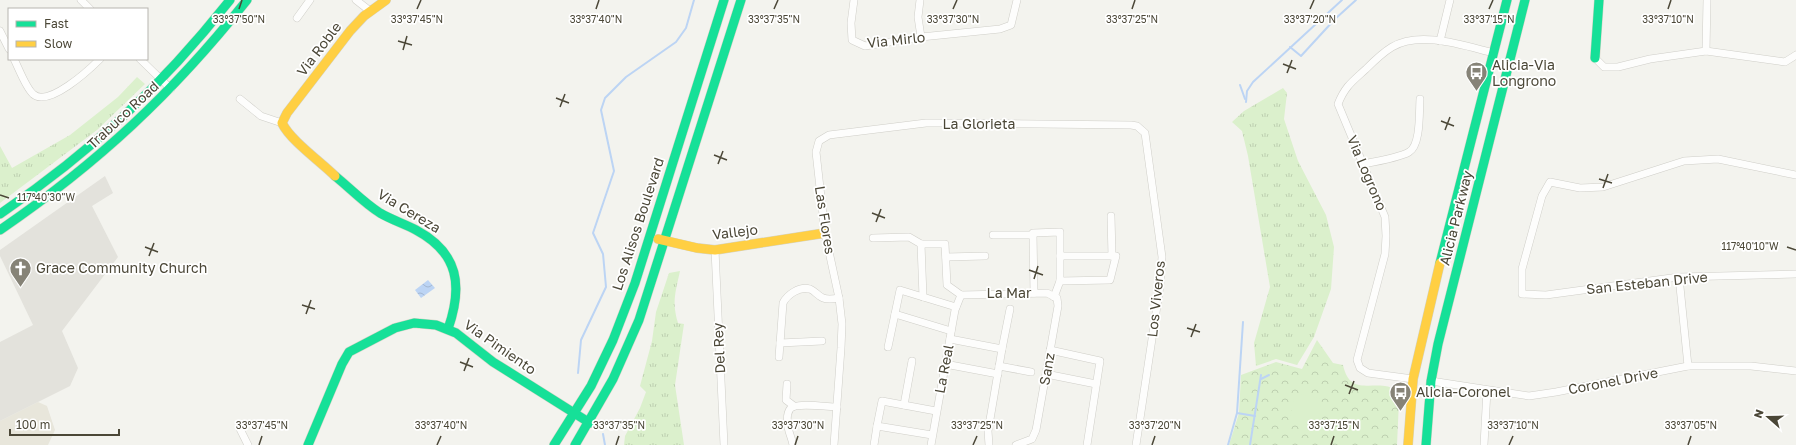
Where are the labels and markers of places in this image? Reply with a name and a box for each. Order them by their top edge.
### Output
place label: Alicia-Via Longrono [1492,56,1556,89]
bus stop icon: Alicia-Via Longrono [1463,60,1489,93]
church icon: Grace Community Church [8,255,34,288]
place label: Grace Community Church [36,259,207,276]
bus stop icon: Alicia-Coronel [1387,379,1413,412]
place label: Alicia-Coronel [1416,383,1511,400]

